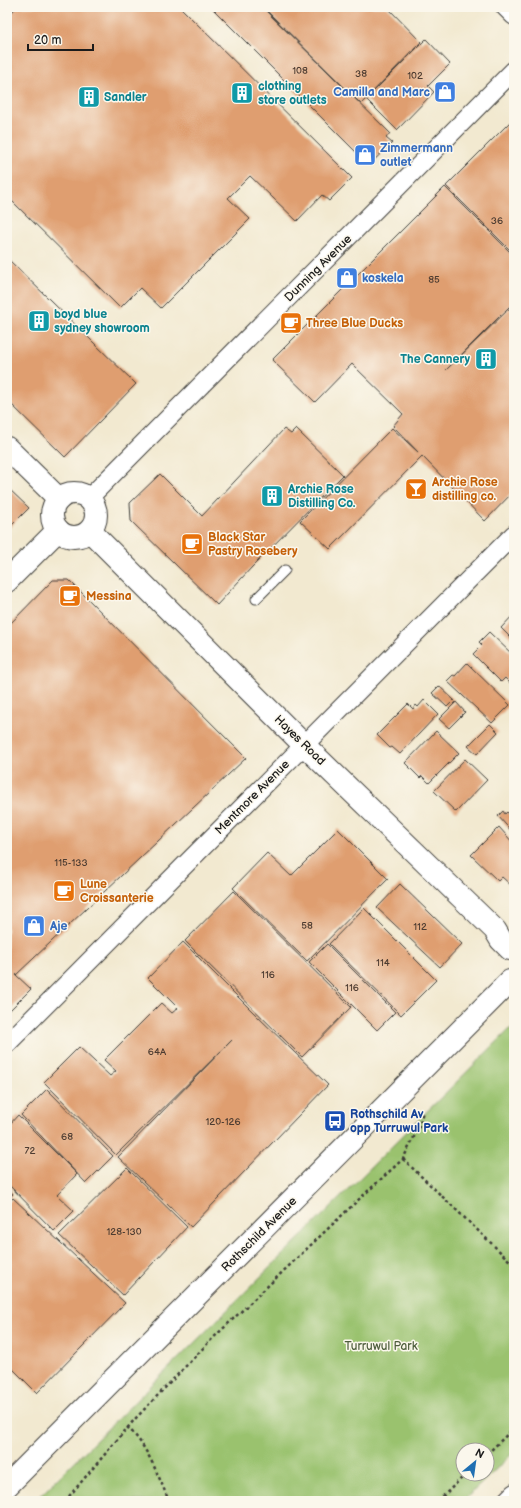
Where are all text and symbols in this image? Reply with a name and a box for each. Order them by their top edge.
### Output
scale bar [28,26,93,52]
text: 20 m [34,33,61,48]
house number: 108 [292,65,308,77]
house number: 38 [355,68,367,80]
house number: 102 [407,70,423,82]
place label: clothing store outlets [258,79,327,108]
shop icon: Camilla and Marc [432,79,458,105]
building icon: clothing store outlets [229,80,255,106]
building icon: Sandler [76,84,102,110]
place label: Camilla and Marc [333,85,430,100]
place label: Sandler [104,90,147,105]
place label: Zimmermann outlet [380,141,453,170]
shop icon: Zimmermann outlet [352,142,378,168]
house number: 36 [491,215,503,227]
street label: Dunning Avenue [282,232,355,305]
shop icon: koskela [334,265,360,291]
place label: koskela [362,271,404,286]
house number: 85 [428,274,440,286]
place label: boyd blue sydney showroom [54,307,150,336]
building icon: boyd blue sydney showroom [26,308,52,334]
cafe icon: Three Blue Ducks [278,310,304,336]
place label: Three Blue Ducks [306,316,403,331]
building icon: The Cannery [473,346,499,372]
place label: The Cannery [400,352,470,367]
place label: Archie Rose distilling co. [431,475,498,504]
bar icon: Archie Rose distilling co. [403,476,429,502]
place label: Archie Rose Distilling Co. [287,482,356,511]
building icon: Archie Rose Distilling Co. [259,483,285,509]
place label: Black Star Pastry Rosebery [208,530,298,559]
cafe icon: Black Star Pastry Rosebery [179,531,205,557]
cafe icon: Messina [57,583,83,609]
place label: Messina [86,589,132,604]
street label: Hayes Road [271,712,329,769]
street label: Mentmore Avenue [212,757,293,838]
house number: 115-133 [54,857,88,869]
place label: Lune Croissanterie [80,877,154,906]
cafe icon: Lune Croissanterie [51,878,77,904]
shop icon: Aje [21,913,47,939]
place label: Aje [49,919,68,934]
house number: 58 [301,920,313,932]
house number: 112 [413,921,427,933]
house number: 114 [376,957,390,969]
house number: 116 [261,969,275,981]
house number: 116 [345,982,359,994]
house number: 64A [148,1046,167,1058]
place label: Rothschild Av opp Turruwul Park [350,1107,449,1136]
bus stop icon: Rothschild Av opp Turruwul Park [322,1108,348,1134]
house number: 120-126 [205,1116,241,1128]
house number: 68 [61,1131,73,1143]
house number: 72 [25,1145,36,1157]
street label: Rothschild Avenue [219,1194,300,1275]
house number: 128-130 [106,1226,142,1238]
park label: Turruwul Park [344,1339,418,1354]
north arrow [455,1442,495,1482]
text: N [473,1446,486,1461]

